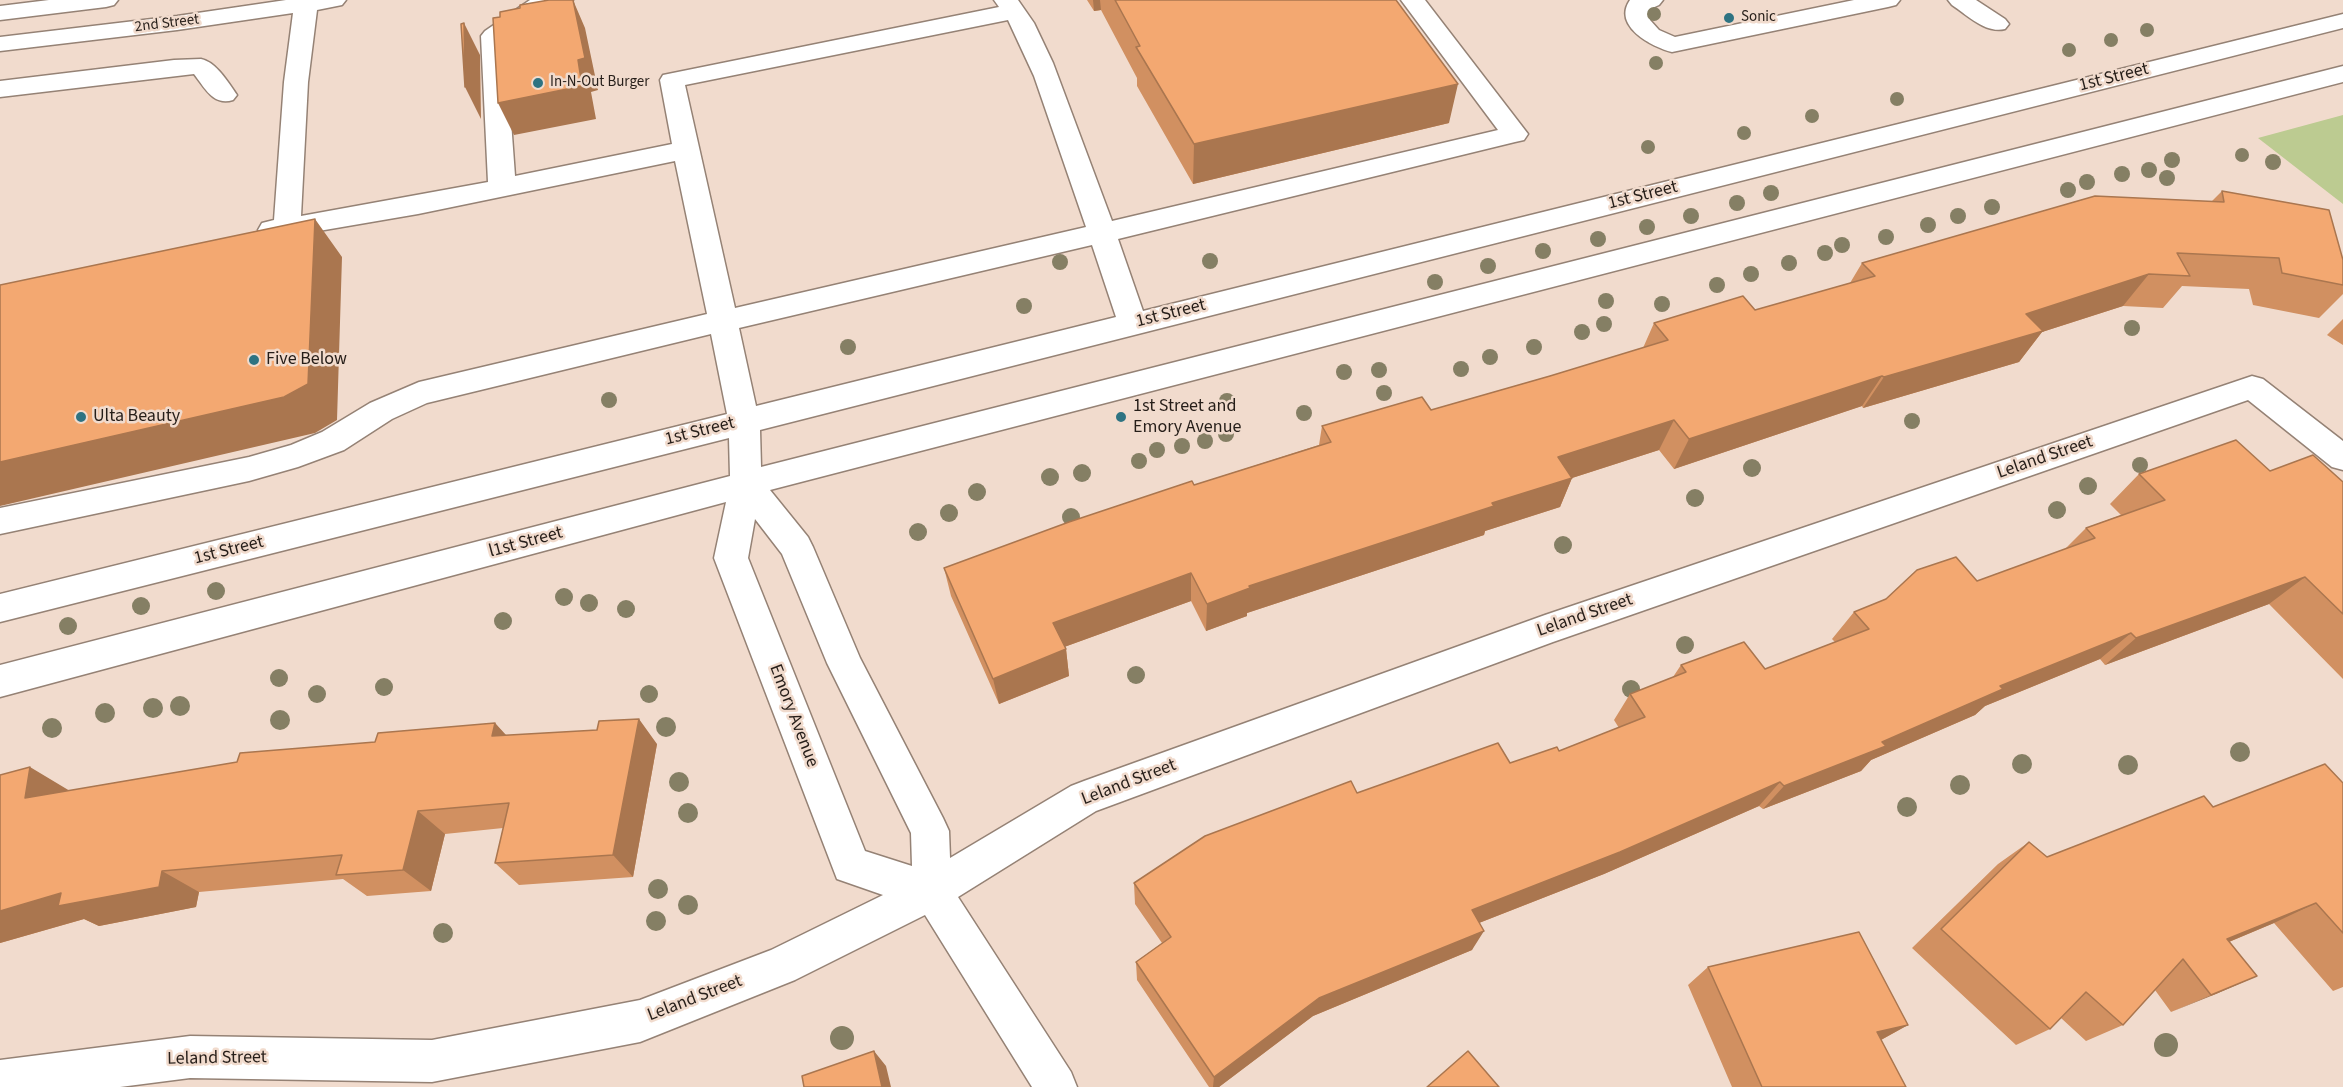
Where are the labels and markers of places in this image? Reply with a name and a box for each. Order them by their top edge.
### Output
place label: Sonic [1741,9,1776,27]
marker: Sonic [1722,11,1736,25]
place label: In-N-Out Burger [550,74,649,92]
marker: In-N-Out Burger [531,76,545,90]
place label: Five Below [266,349,347,371]
marker: Five Below [247,353,261,367]
place label: 1st Street and Emory Avenue [1133,396,1241,438]
place label: Ulta Beauty [93,406,180,428]
marker: Ulta Beauty [74,410,88,424]
marker: 1st Street and Emory Avenue [1114,410,1128,424]

